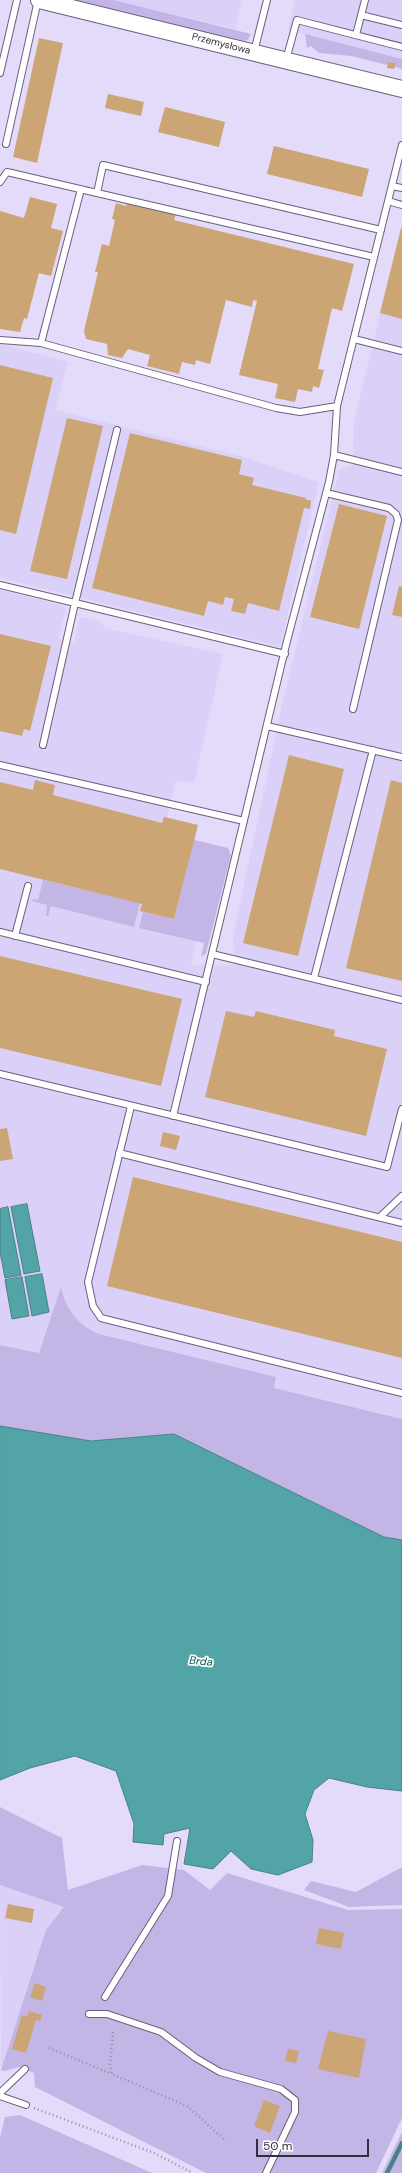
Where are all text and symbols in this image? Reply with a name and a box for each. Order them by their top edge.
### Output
street label: Przemysłowa [190,31,252,57]
water label: Brda [189,1654,213,1670]
scale bar [258,2131,371,2157]
text: 50 m [263,2138,292,2154]

